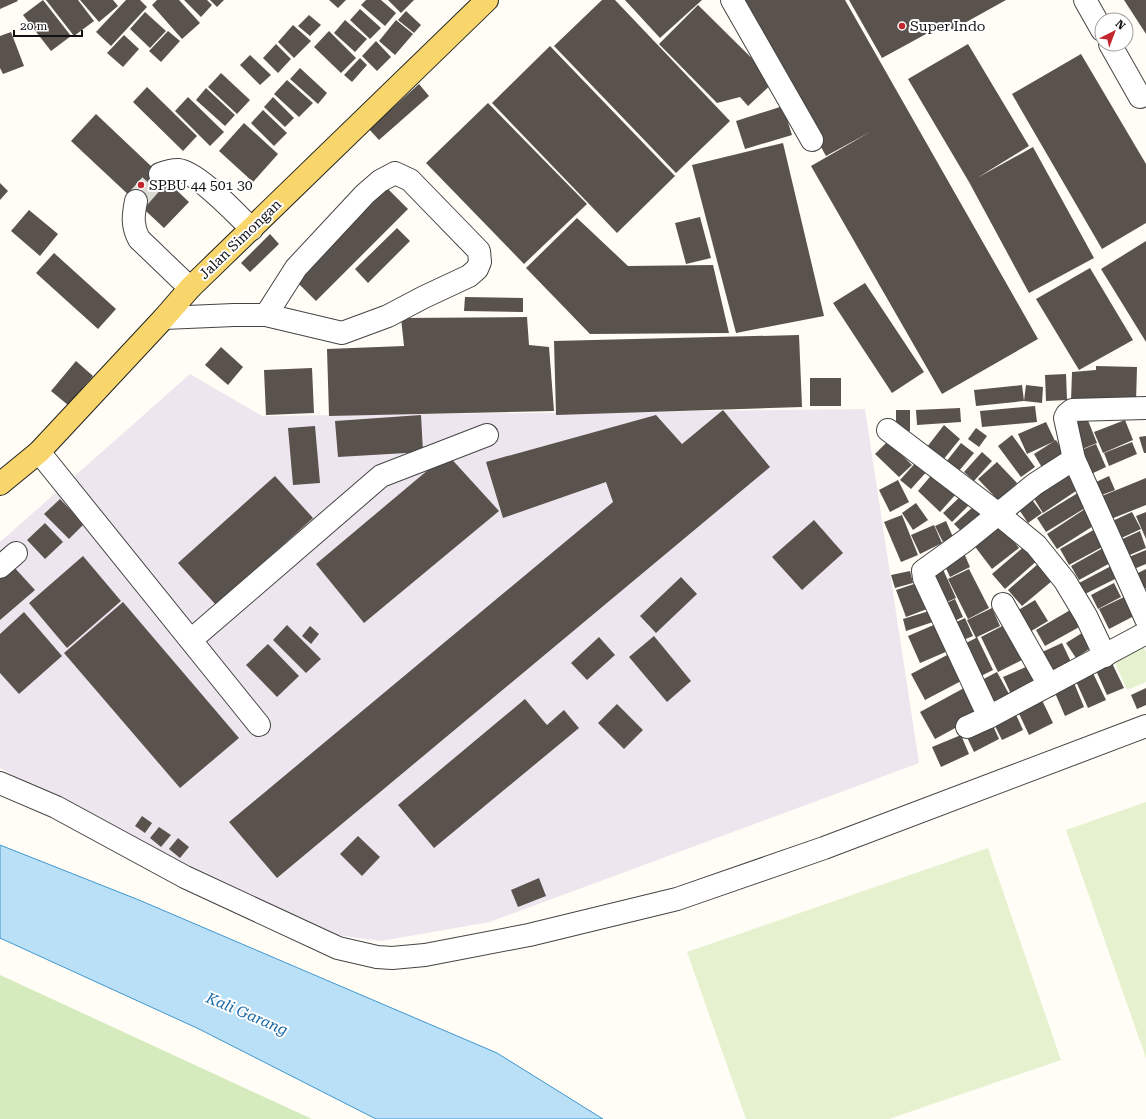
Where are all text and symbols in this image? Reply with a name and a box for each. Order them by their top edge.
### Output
scale bar [14,12,82,38]
north arrow [1094,12,1134,52]
text: N [1113,17,1128,33]
place label: Super Indo [910,18,985,34]
text: 20 m [20,19,47,33]
marker: Super Indo [897,21,907,31]
place label: SPBU 44 501 30 [149,177,253,193]
marker: SPBU 44 501 30 [136,180,146,190]
street label: Jalan Simongan [196,196,284,282]
water label: Kali Garang [203,988,291,1039]

